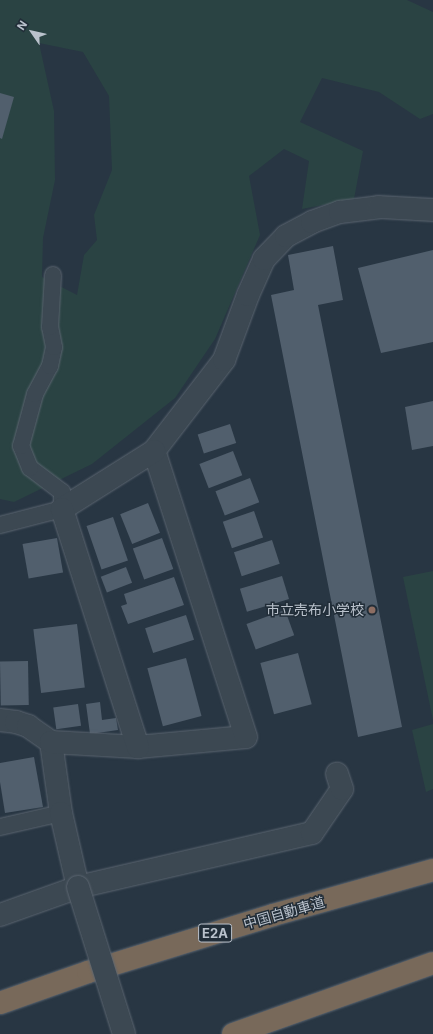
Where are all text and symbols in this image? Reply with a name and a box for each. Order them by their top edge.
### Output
north arrow [12,12,52,52]
text: N [14,18,30,33]
place label: 市立売布小学校 [266,602,364,618]
marker: 市立売布小学校 [367,605,377,615]
street label: 中国自動車道 [241,893,327,933]
road number: E2A [198,922,232,944]

